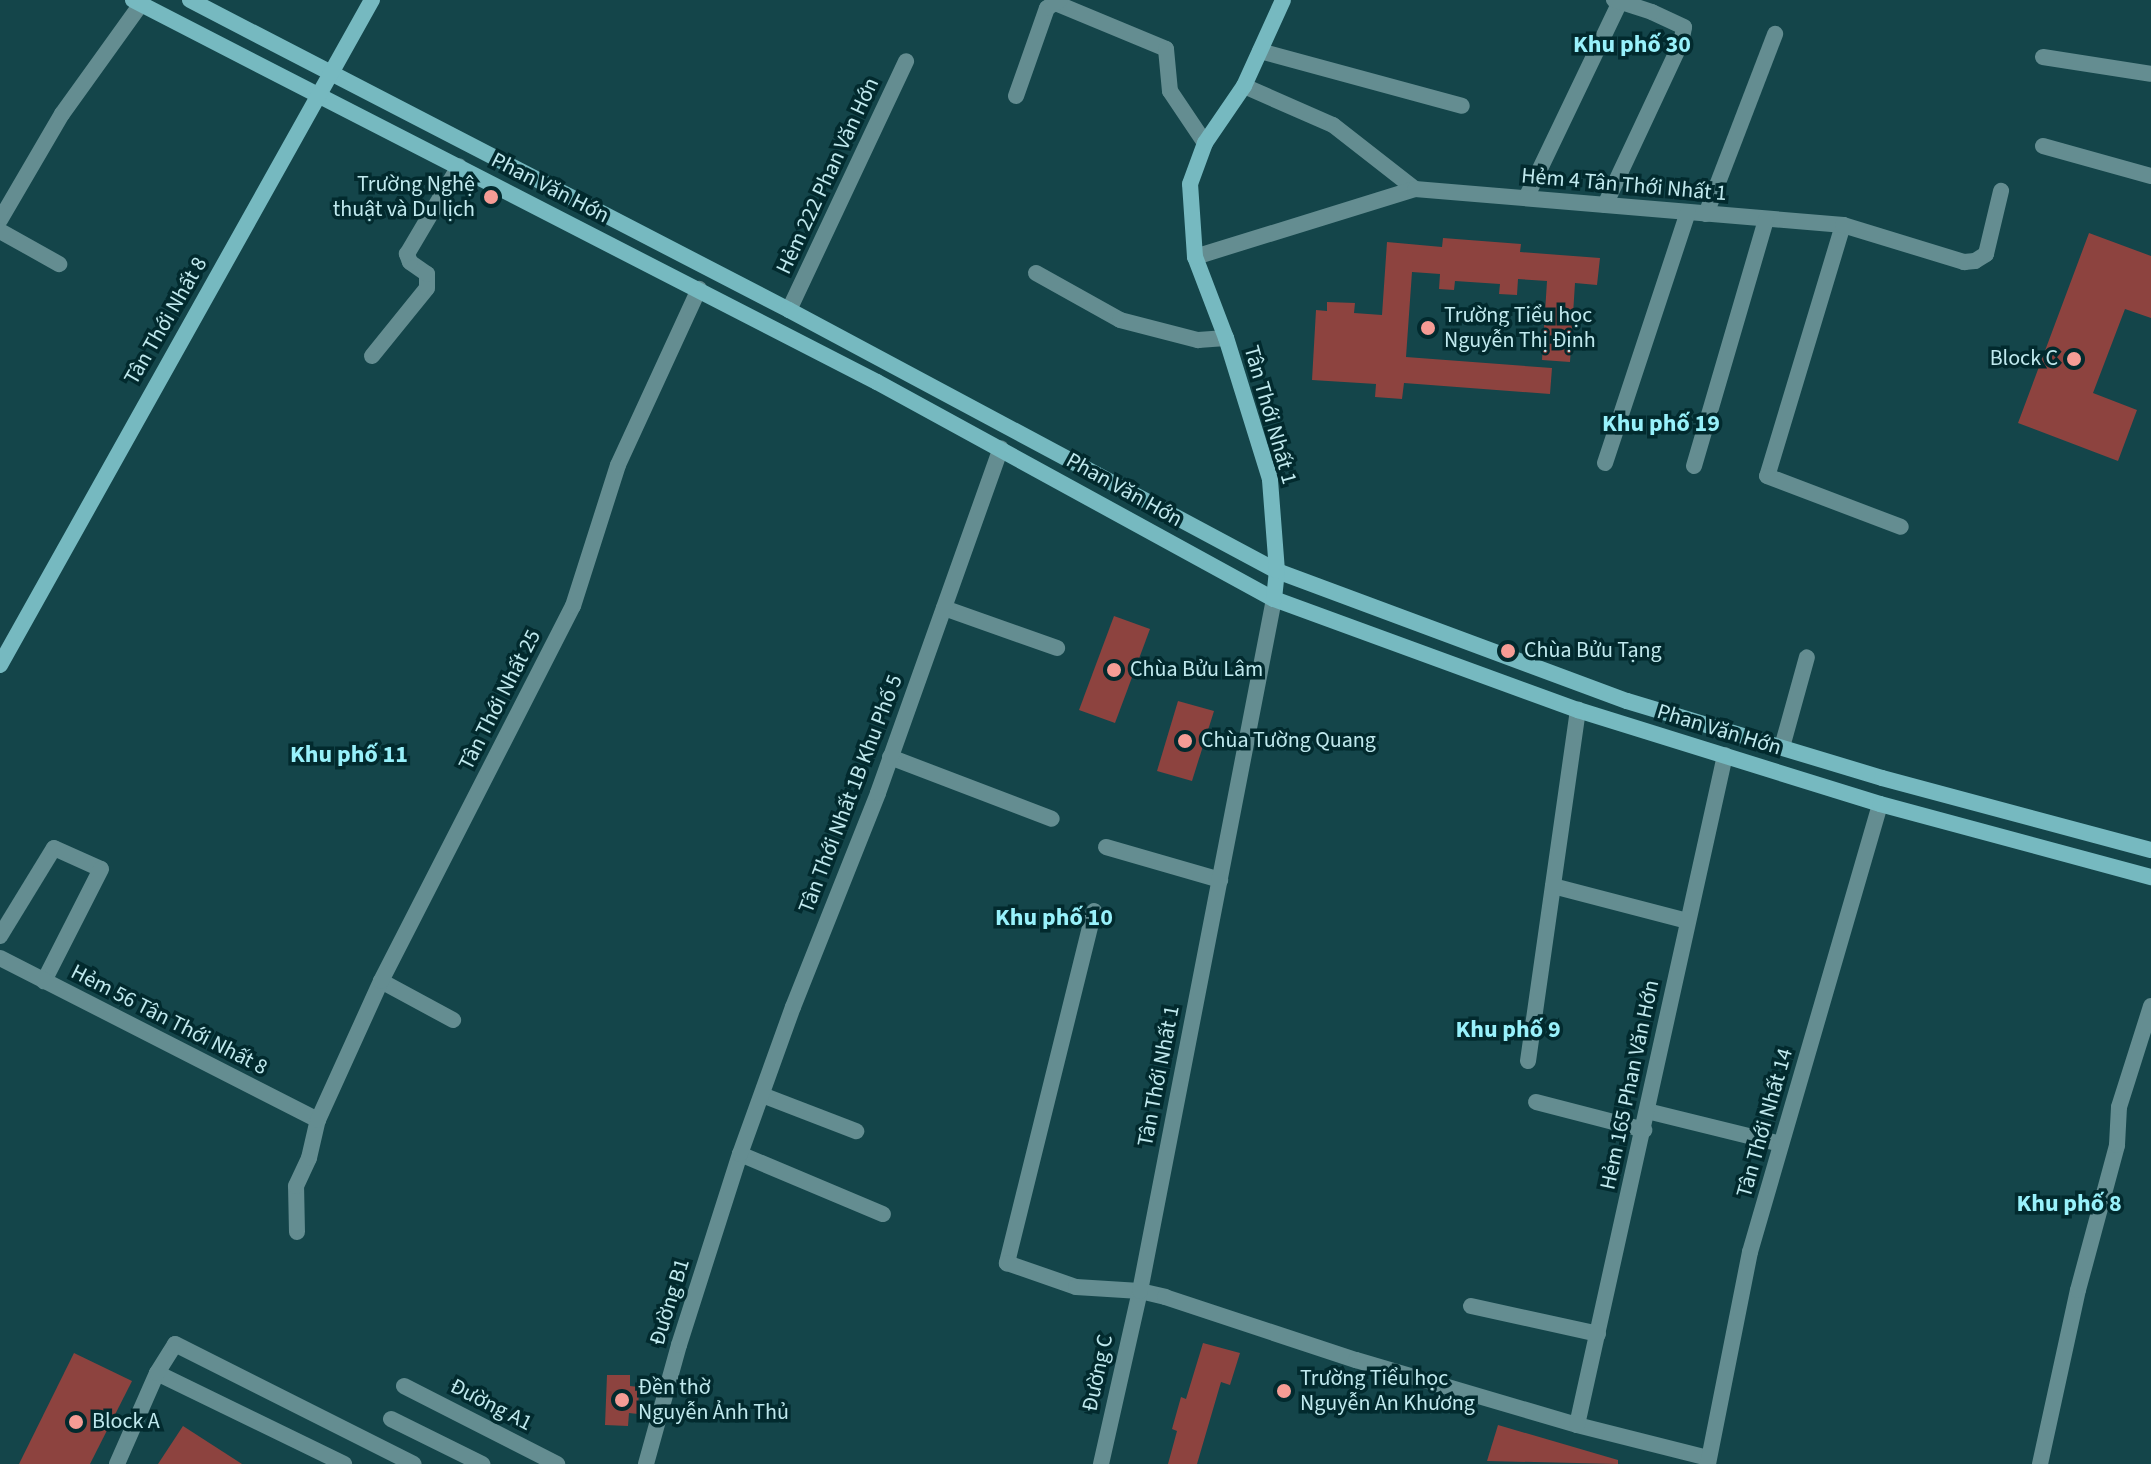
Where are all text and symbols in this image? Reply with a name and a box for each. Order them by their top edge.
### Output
district label: Khu phố 30 [1573,31,1691,59]
street label: Hẻm 222 Phan Văn Hớn [771,74,885,278]
street label: Phan Văn Hớn [487,147,613,229]
street label: Hẻm 4 Tân Thới Nhất 1 [1520,163,1728,207]
place label: Trường Nghệ thuật và Du lịch [333,171,475,222]
marker: Trường Nghệ thuật và Du lịch [482,188,500,206]
street label: Tân Thới Nhất 8 [119,252,213,390]
place label: Trường Tiểu học Nguyễn Thị Định [1444,302,1596,354]
marker: Trường Tiểu học Nguyễn Thị Định [1419,319,1437,337]
street label: Tân Thới Nhất 1 [1238,343,1302,487]
place label: Block C [1990,346,2058,372]
marker: Block C [2065,350,2083,368]
district label: Khu phố 19 [1602,410,1720,438]
street label: Phan Văn Hớn [1061,447,1187,533]
street label: Tân Thới Nhất 25 [453,625,547,775]
place label: Chùa Bửu Tạng [1524,638,1662,664]
marker: Chùa Bửu Tạng [1499,642,1517,660]
place label: Chùa Bửu Lâm [1130,657,1263,683]
marker: Chùa Bửu Lâm [1105,661,1123,679]
street label: Tân Thới Nhất 1B Khu Phố 5 [793,671,909,917]
street label: Phan Văn Hớn [1654,699,1784,761]
place label: Chùa Tường Quang [1201,728,1376,754]
marker: Chùa Tường Quang [1176,732,1194,750]
district label: Khu phố 11 [290,741,408,769]
district label: Khu phố 10 [995,904,1113,932]
street label: Hẻm 56 Tân Thới Nhất 8 [66,959,272,1081]
street label: Hẻm 165 Phan Văn Hớn [1595,978,1665,1192]
street label: Tân Thới Nhất 1 [1132,1003,1186,1149]
district label: Khu phố 9 [1455,1016,1561,1044]
street label: Tân Thới Nhất 14 [1731,1045,1799,1201]
district label: Khu phố 8 [2016,1190,2122,1218]
street label: Đường B1 [644,1255,696,1349]
street label: Đường C [1077,1332,1119,1414]
place label: Trường Tiểu học Nguyễn An Khương [1300,1365,1475,1416]
street label: Đường A1 [446,1373,536,1437]
place label: Đền thờ Nguyễn Ảnh Thủ [638,1374,789,1426]
marker: Trường Tiểu học Nguyễn An Khương [1275,1382,1293,1400]
marker: Đền thờ Nguyễn Ảnh Thủ [613,1391,631,1409]
place label: Block A [92,1409,160,1435]
marker: Block A [67,1413,85,1431]

